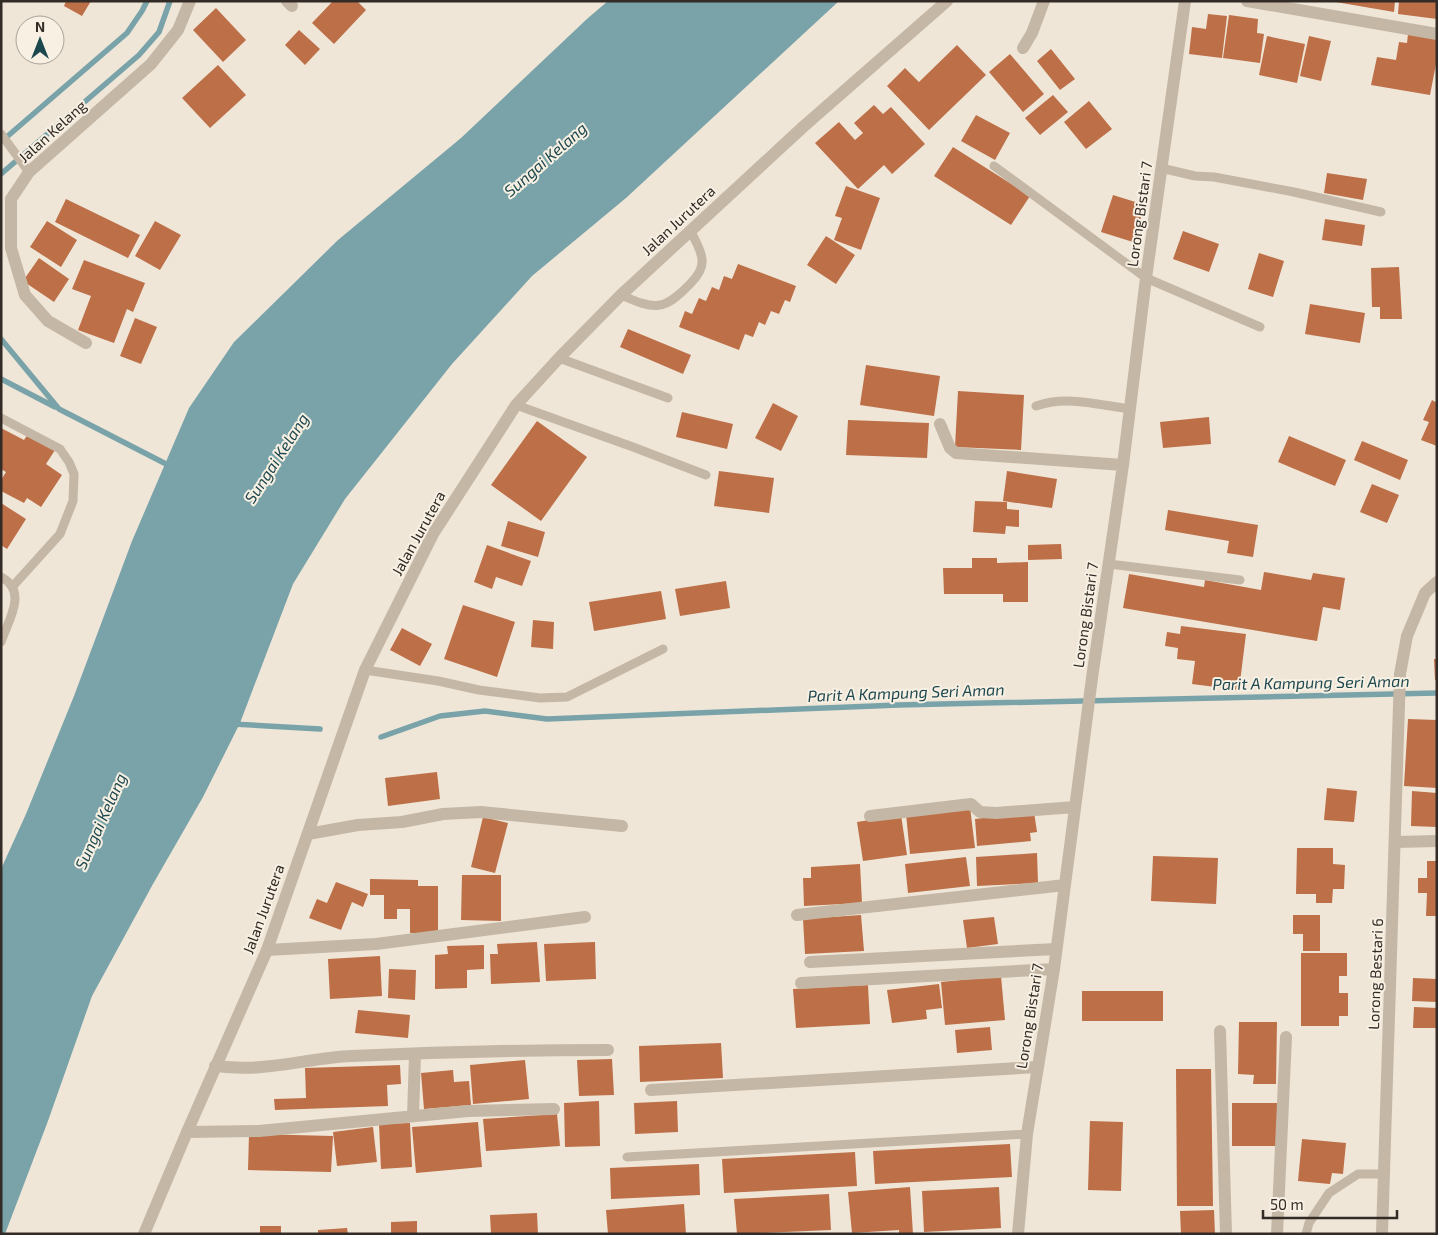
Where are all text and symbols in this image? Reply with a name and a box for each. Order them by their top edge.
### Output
north arrow [15,15,65,65]
text: N [35,18,45,35]
street label: Jalan Kelang [15,96,90,166]
water label: Sungai Kelang [500,118,590,200]
street label: Lorong Bistari 7 [1123,160,1155,268]
street label: Jalan Jurutera [637,181,719,259]
water label: Sungai Kelang [240,410,312,506]
street label: Jalan Jurutera [387,488,449,578]
street label: Lorong Bistari 7 [1069,561,1101,669]
water label: Parit A Kampung Seri Aman [1212,671,1410,693]
water label: Parit A Kampung Seri Aman [807,679,1005,705]
water label: Sungai Kelang [70,770,130,872]
street label: Jalan Jurutera [238,862,288,956]
street label: Lorong Bestari 6 [1364,918,1386,1030]
street label: Lorong Bistari 7 [1012,962,1046,1070]
scale bar [1263,1188,1397,1220]
text: 50 m [1270,1195,1304,1213]

